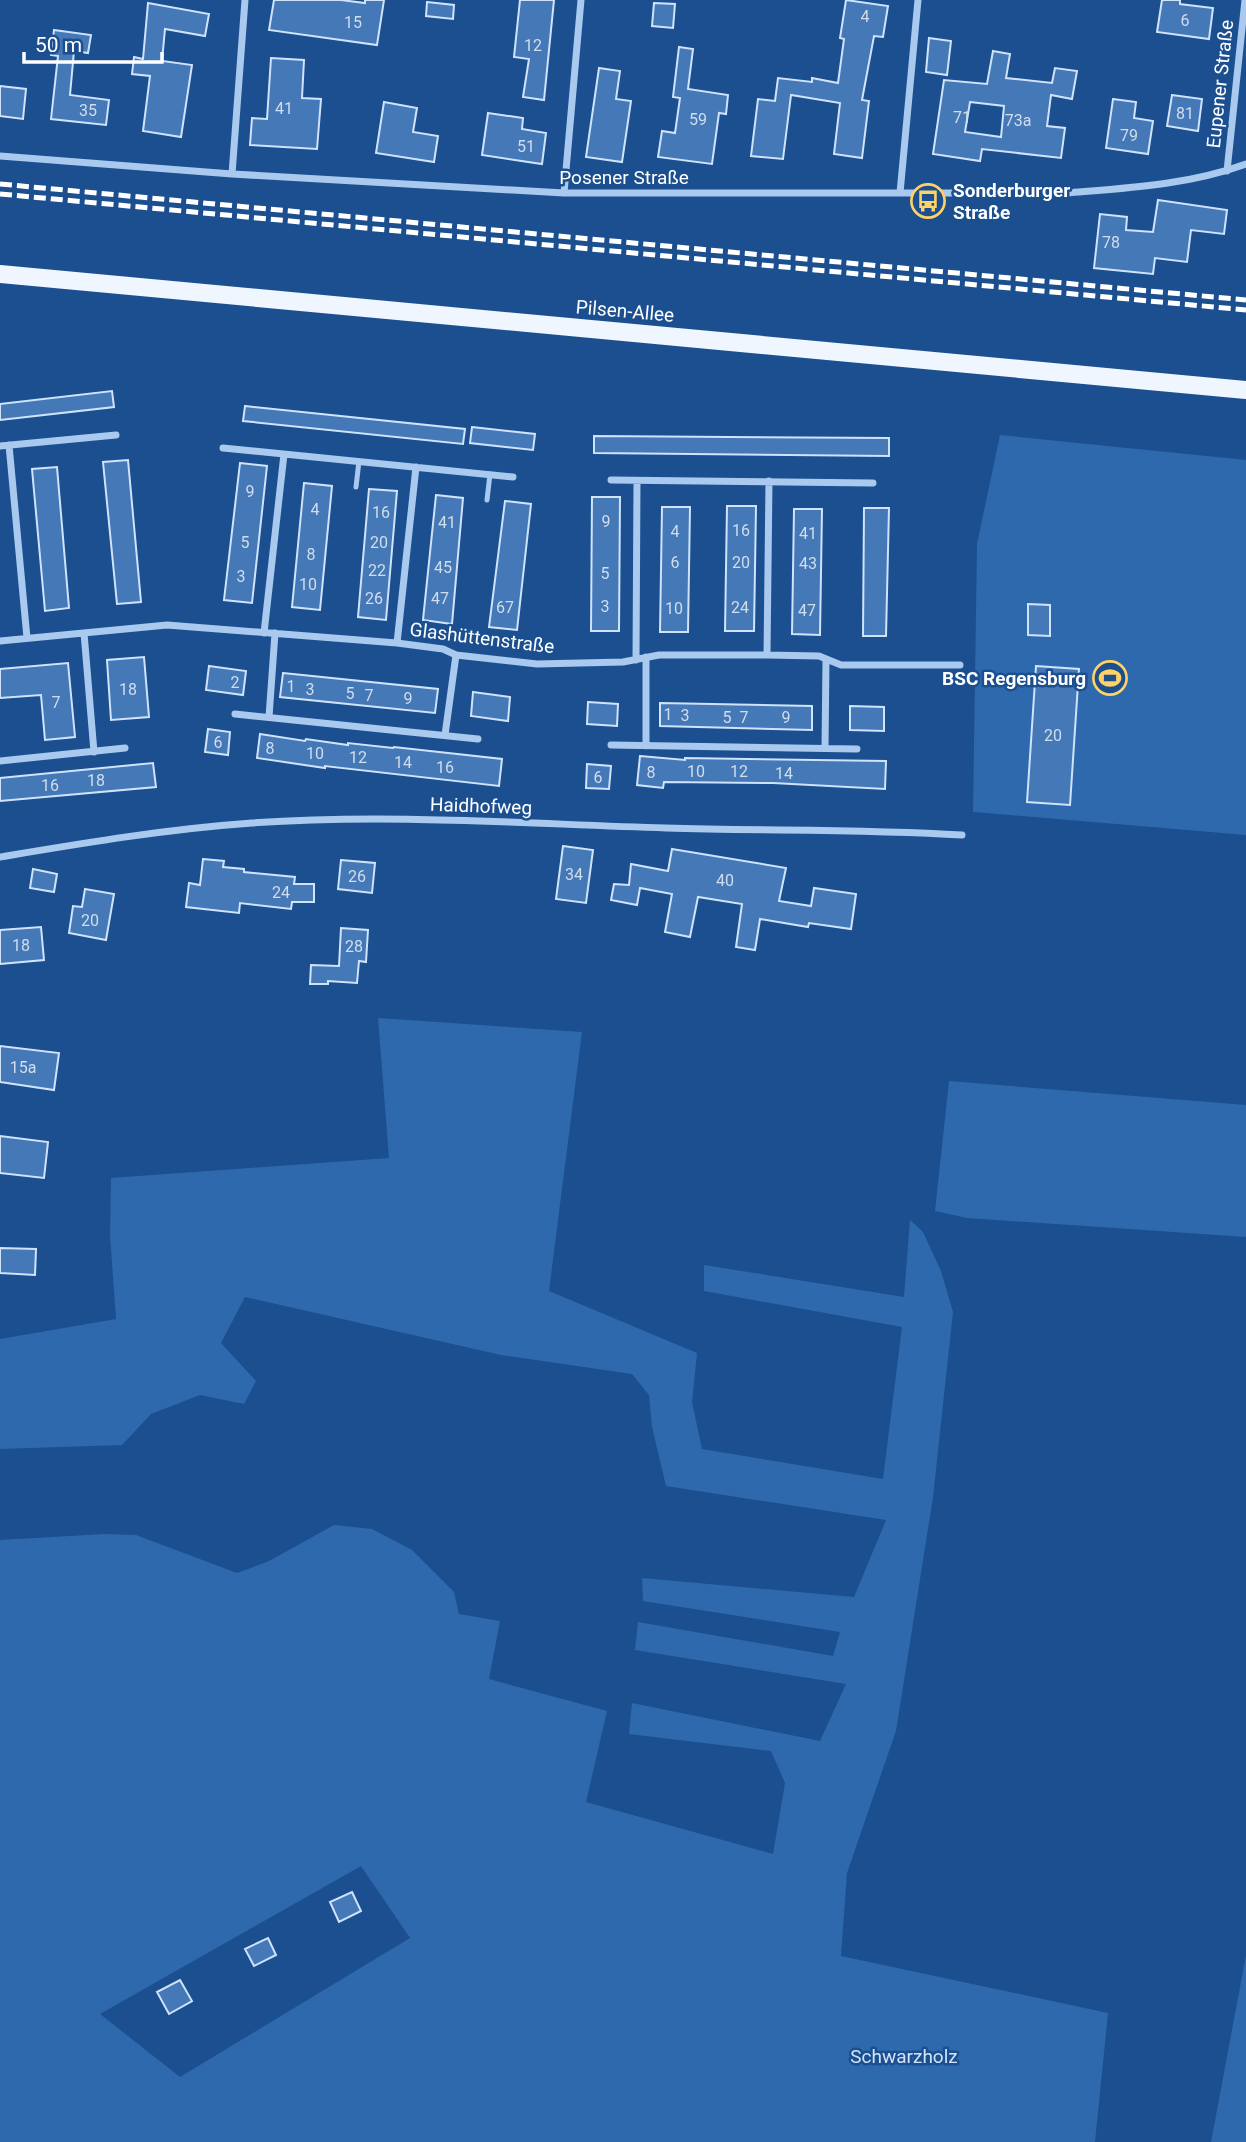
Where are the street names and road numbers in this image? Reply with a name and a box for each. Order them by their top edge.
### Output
street label: Eupener Straße [1202,19,1238,149]
street label: Posener Straße [559,166,689,189]
street label: Pilsen-Allee [575,295,675,327]
street label: Glashüttenstraße [408,618,556,658]
street label: Haidhofweg [430,793,532,819]

